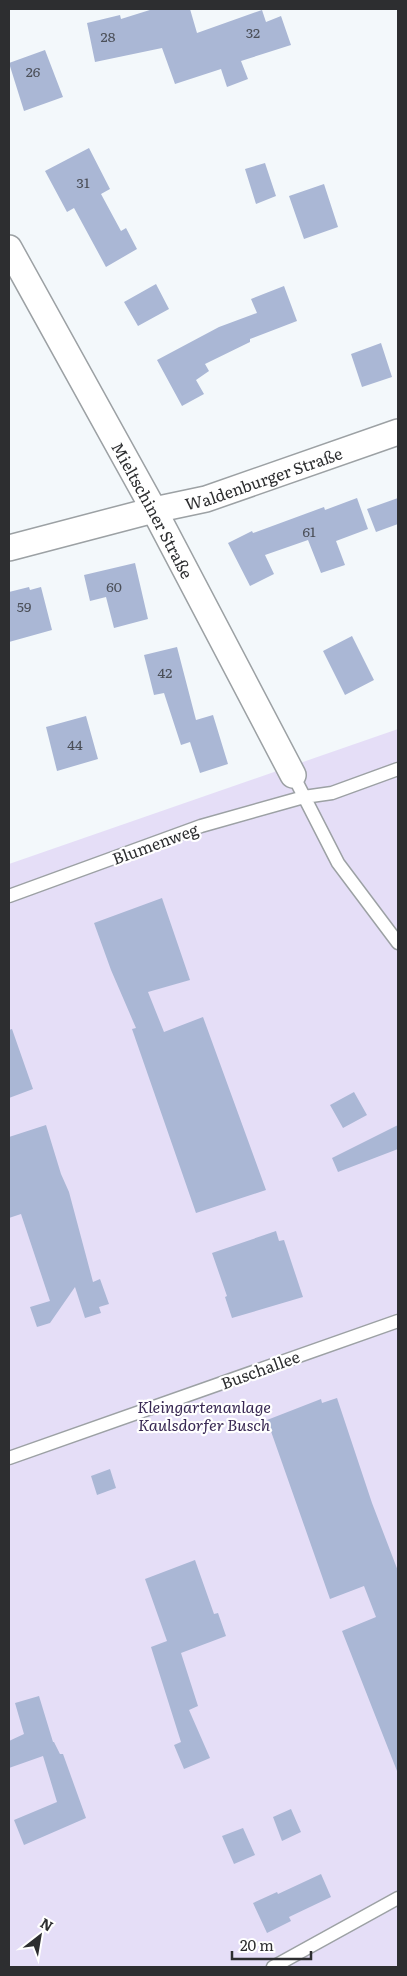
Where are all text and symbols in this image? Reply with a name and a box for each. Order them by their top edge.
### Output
house number: 32 [246,22,260,42]
house number: 28 [101,26,116,46]
house number: 26 [26,61,41,81]
house number: 31 [76,172,90,192]
street label: Mieltschiner Straße [106,437,200,582]
street label: Waldenburger Straße [183,440,345,515]
house number: 61 [302,521,316,541]
house number: 60 [106,576,122,596]
house number: 59 [17,596,31,616]
house number: 42 [158,662,172,682]
house number: 44 [67,734,83,754]
street label: Blumenweg [109,816,202,870]
street label: Buschallee [217,1344,303,1394]
park label: Kleingartenanlage Kaulsdorfer Busch [137,1394,271,1436]
north arrow [15,1911,65,1961]
text: N [37,1912,58,1936]
scale bar [232,1928,311,1960]
text: 20 m [240,1933,274,1956]

